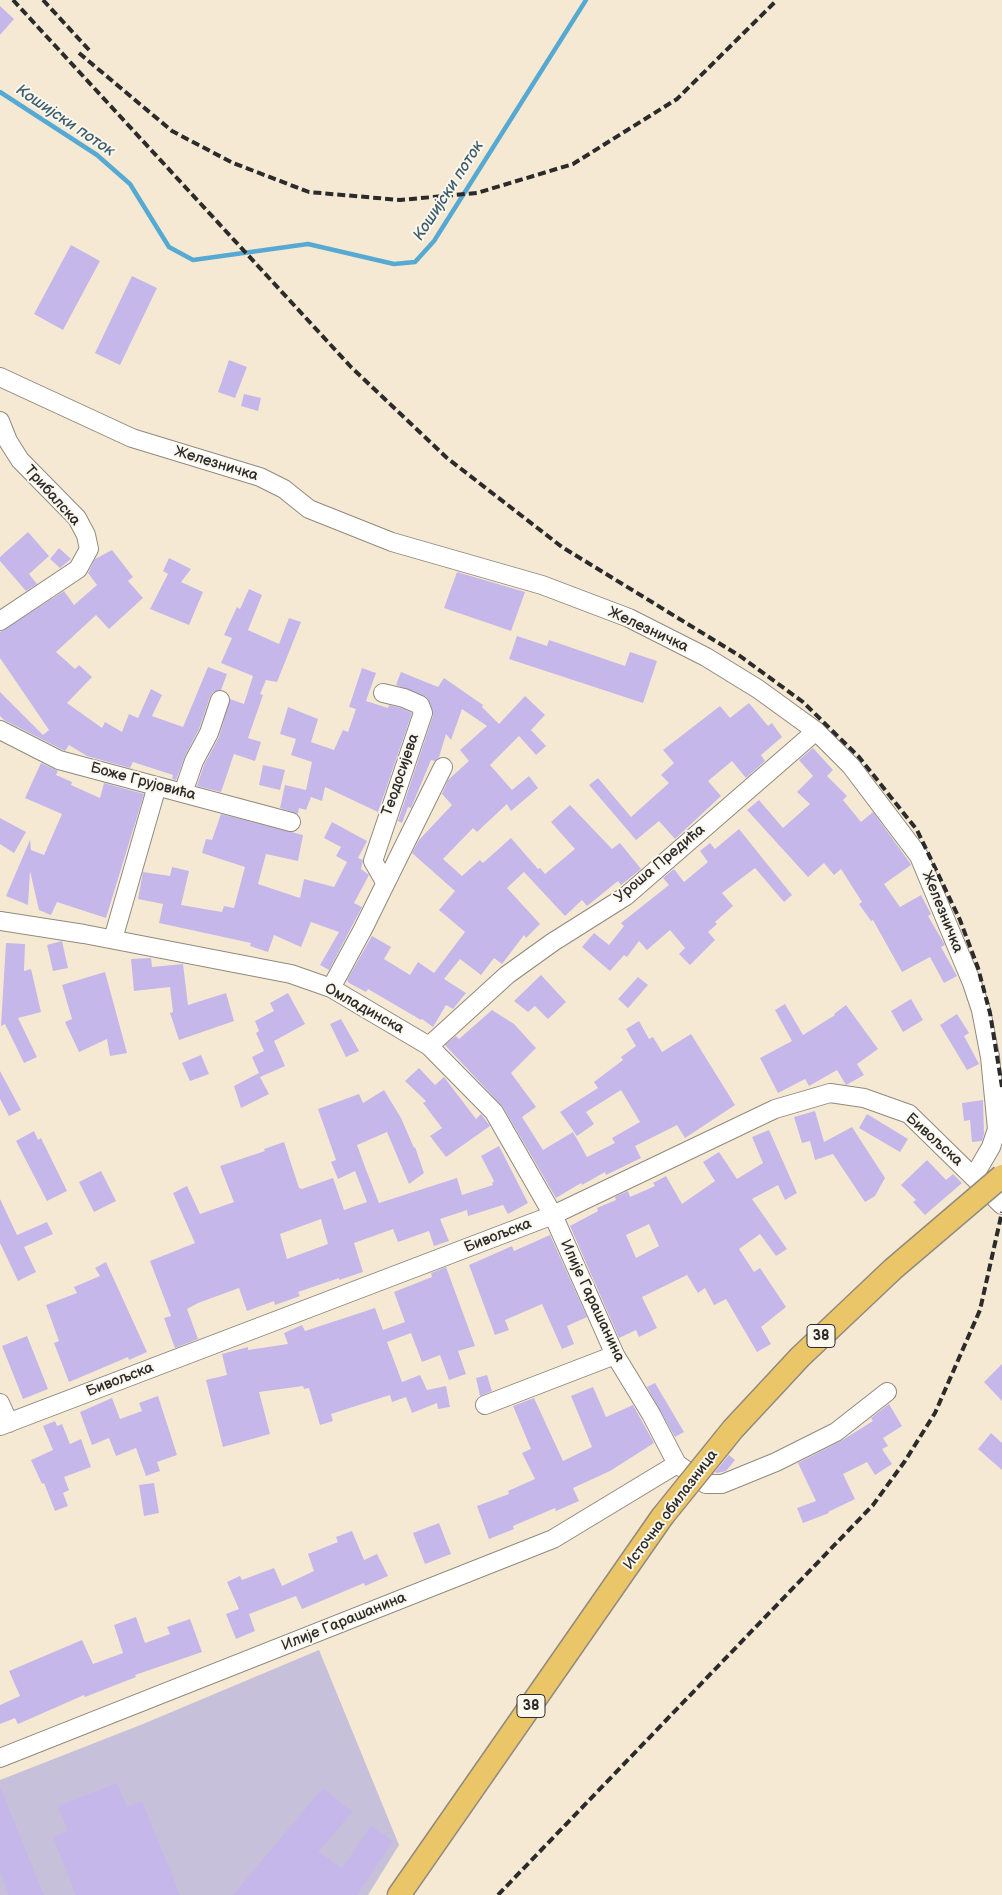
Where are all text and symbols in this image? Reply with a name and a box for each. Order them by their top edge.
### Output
water label: Кошијски поток [12,81,118,161]
water label: Кошијски поток [410,137,488,245]
street label: Железничка [172,443,260,485]
street label: Трибалска [20,462,84,530]
street label: Железничка [605,604,691,656]
street label: Теодосијева [379,732,423,818]
street label: Боже Грујовића [88,759,198,805]
street label: Уроша Предића [611,821,709,907]
street label: Железничка [917,868,967,956]
street label: Омладинска [321,980,407,1038]
street label: Бивољска [902,1110,966,1170]
street label: Бивољска [462,1215,534,1257]
street label: Илије Гарашанина [556,1237,628,1365]
road number: 38 [807,1324,835,1348]
street label: Бивољска [84,1359,156,1401]
street label: Источна обилазница [620,1446,722,1574]
street label: Илије Гарашанина [279,1589,409,1655]
road number: 38 [517,1694,545,1718]

